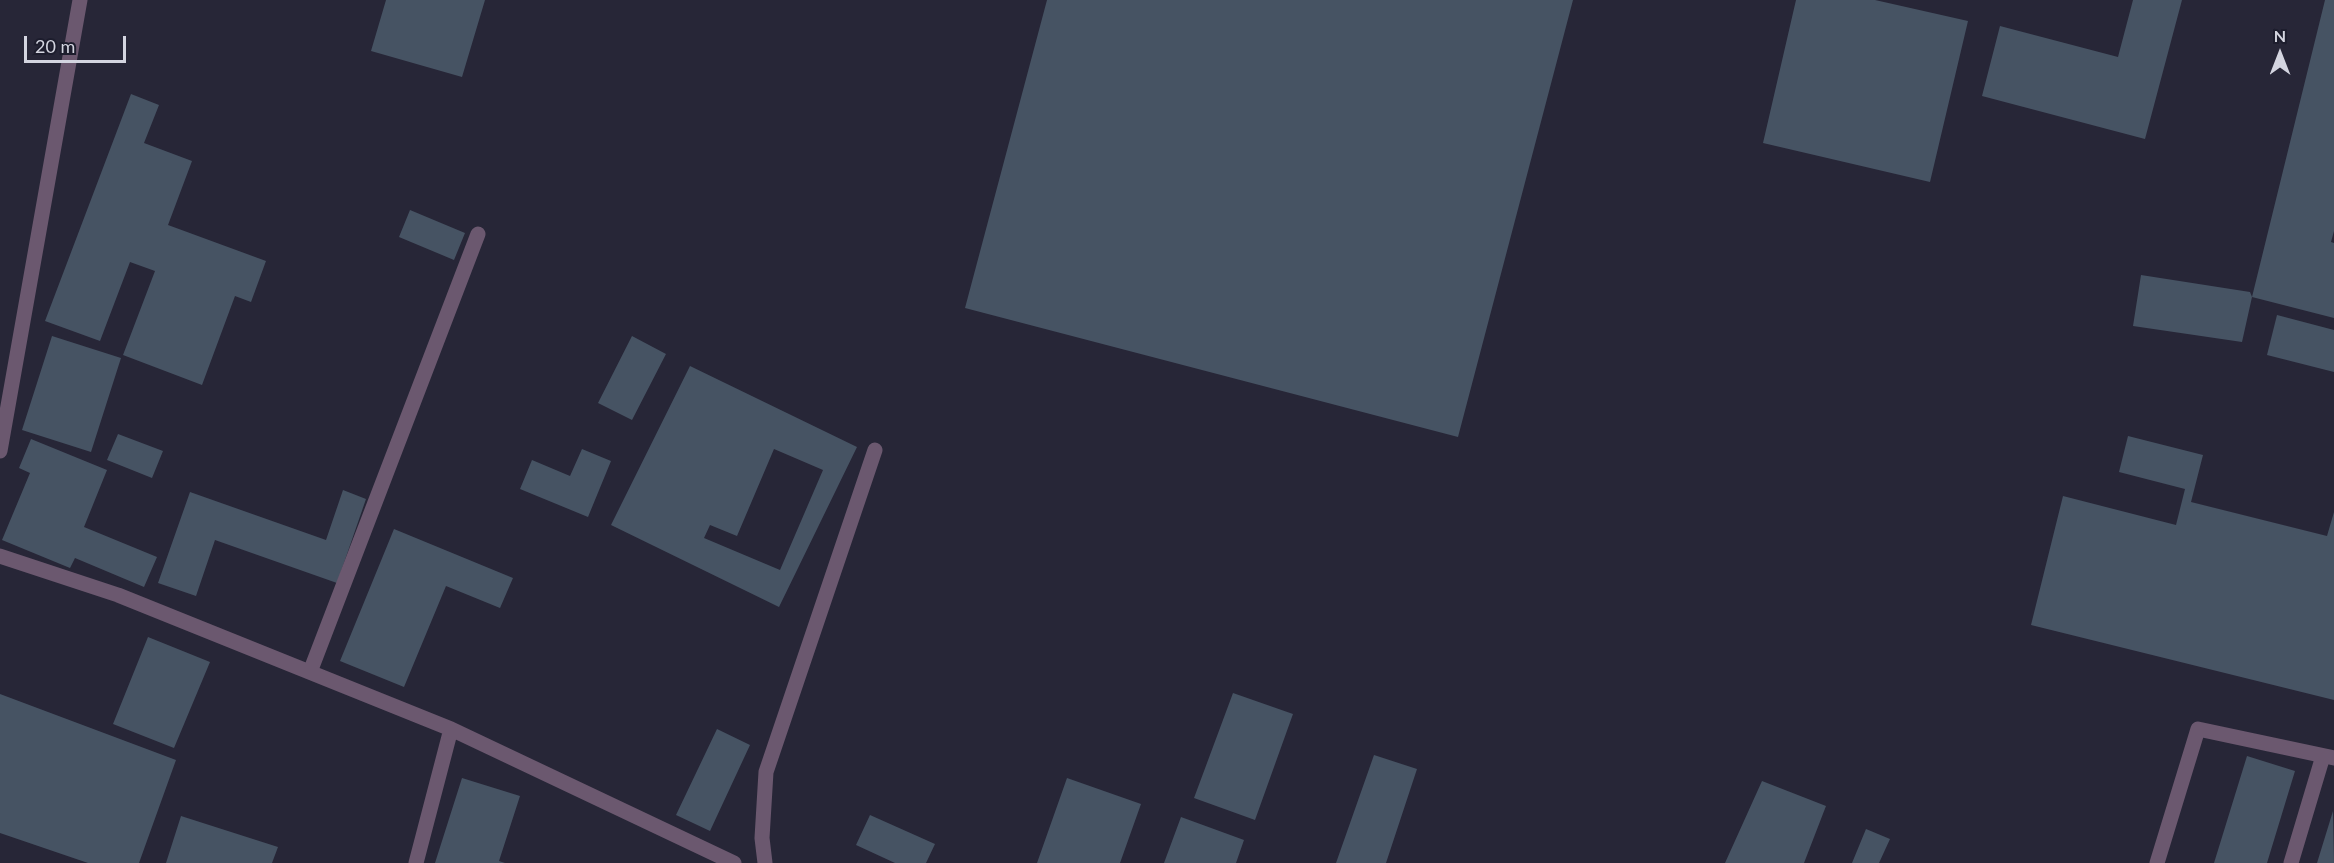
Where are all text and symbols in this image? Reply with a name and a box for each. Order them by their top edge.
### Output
scale bar [27,24,129,62]
north arrow [2250,24,2310,84]
text: N [2274,26,2286,45]
text: 20 m [35,35,75,57]

